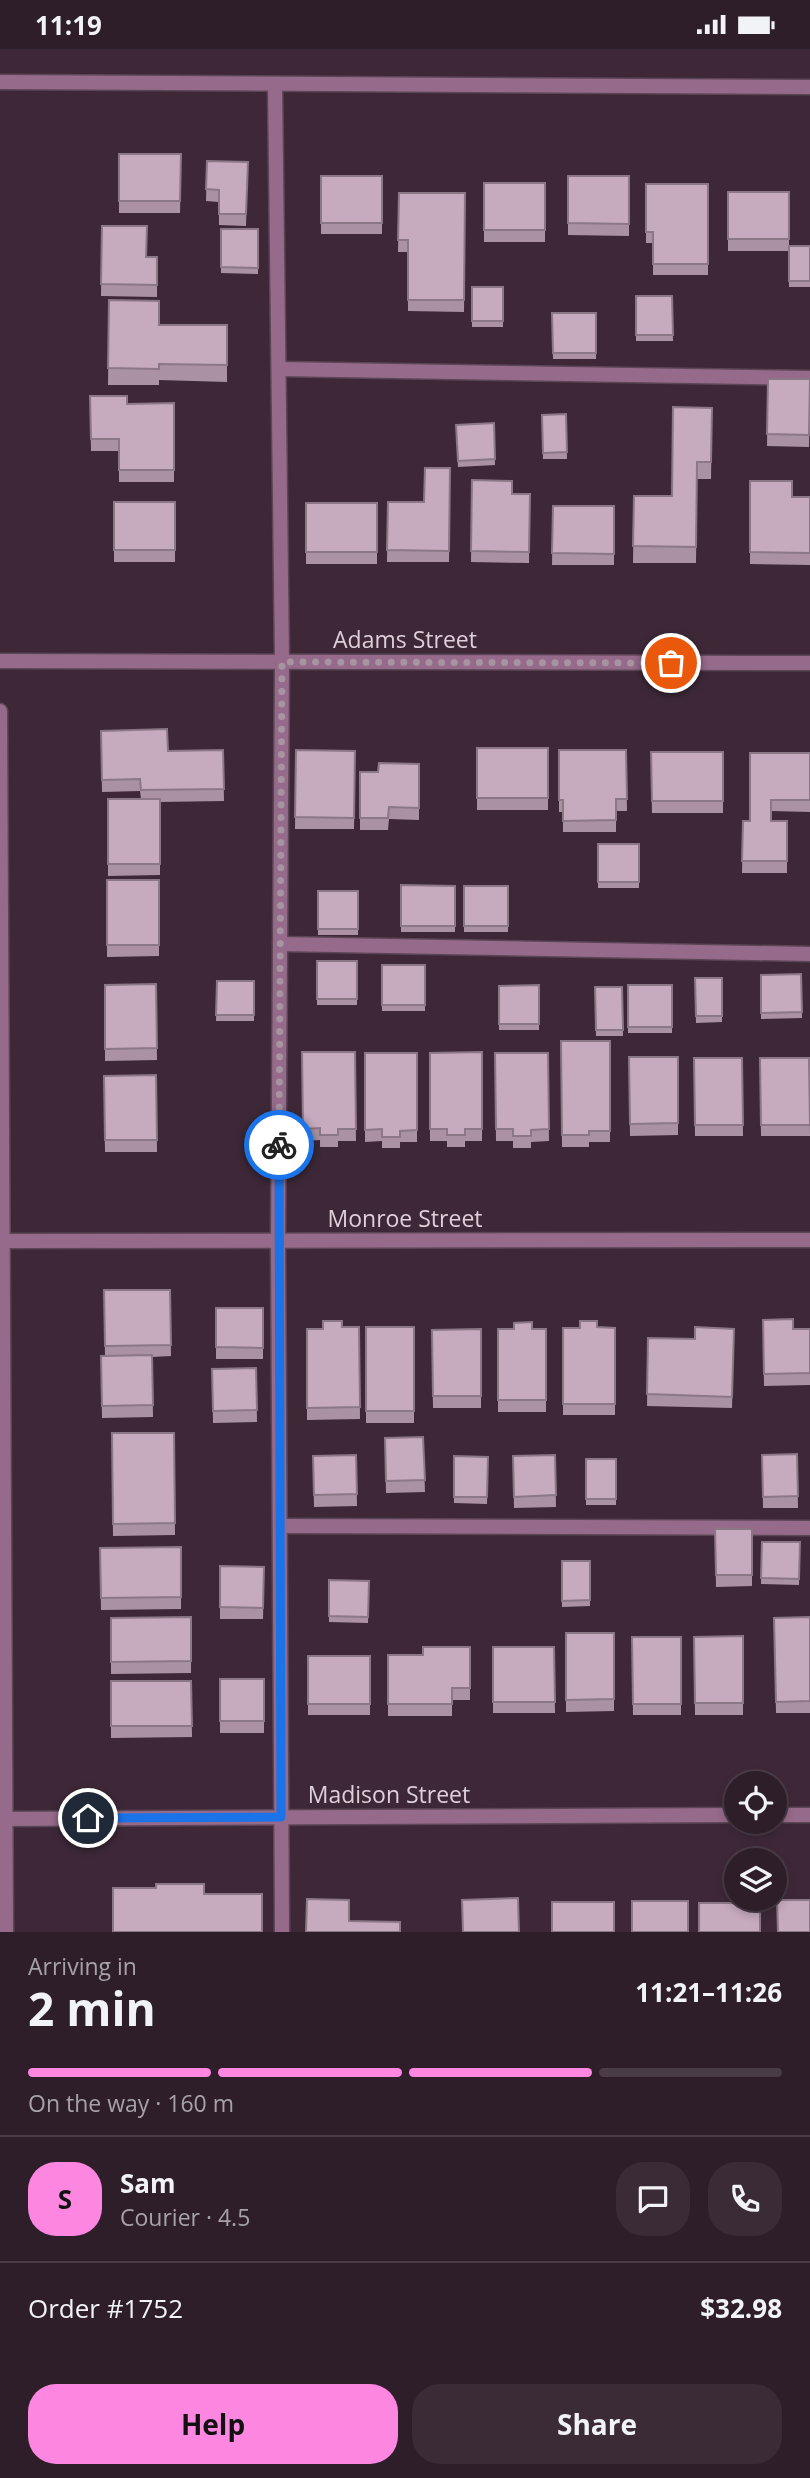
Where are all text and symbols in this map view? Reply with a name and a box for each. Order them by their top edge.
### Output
text: 11:19 [35,7,102,43]
street label: Adams Street [333,623,477,655]
pin [641,633,701,693]
icon: bag [652,644,690,682]
courier [244,1110,314,1180]
icon: bike [260,1126,298,1164]
street label: Monroe Street [328,1202,483,1234]
map controls [724,1771,787,1911]
button: locate [724,1771,787,1834]
street label: Madison Street [308,1778,470,1810]
pin [58,1788,118,1848]
icon: home [69,1799,107,1837]
button: layers [724,1848,787,1911]
text: Arriving in [28,1950,137,1982]
text: 11:21–11:26 [635,1974,782,2010]
text: 2 min [28,1977,156,2039]
text: On the way · 160 m [28,2087,234,2119]
button: chat [616,2162,690,2236]
button: phone [708,2162,782,2236]
text: Sam [120,2165,176,2201]
text: S [58,2181,72,2217]
text: Courier · 4.5 [120,2201,250,2233]
text: Order #1752 [28,2290,183,2326]
text: $32.98 [700,2290,782,2326]
button: Help [28,2384,398,2464]
button: Share [412,2384,782,2464]

